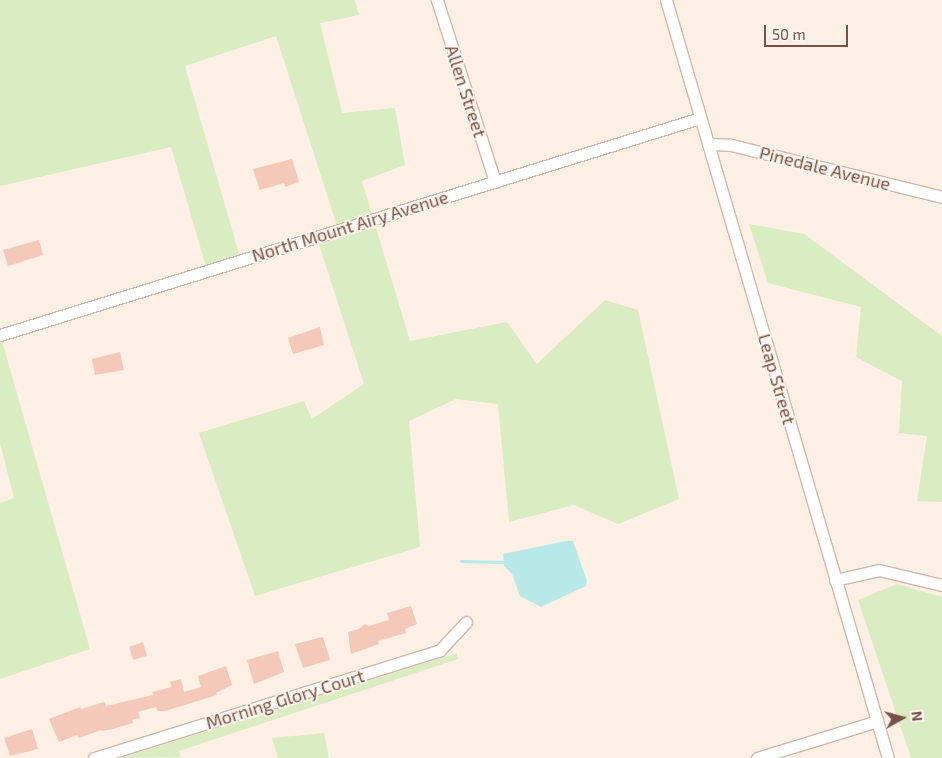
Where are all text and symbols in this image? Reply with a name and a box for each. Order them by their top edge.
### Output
scale bar [767,15,851,47]
text: 50 m [772,25,806,43]
street label: Allen Street [441,42,491,140]
street label: Pinedale Avenue [757,141,893,195]
street label: North Mount Airy Avenue [248,186,452,266]
street label: Leap Street [754,331,800,427]
street label: Morning Glory Court [203,665,367,733]
north arrow [877,693,927,743]
text: N [908,710,926,722]

